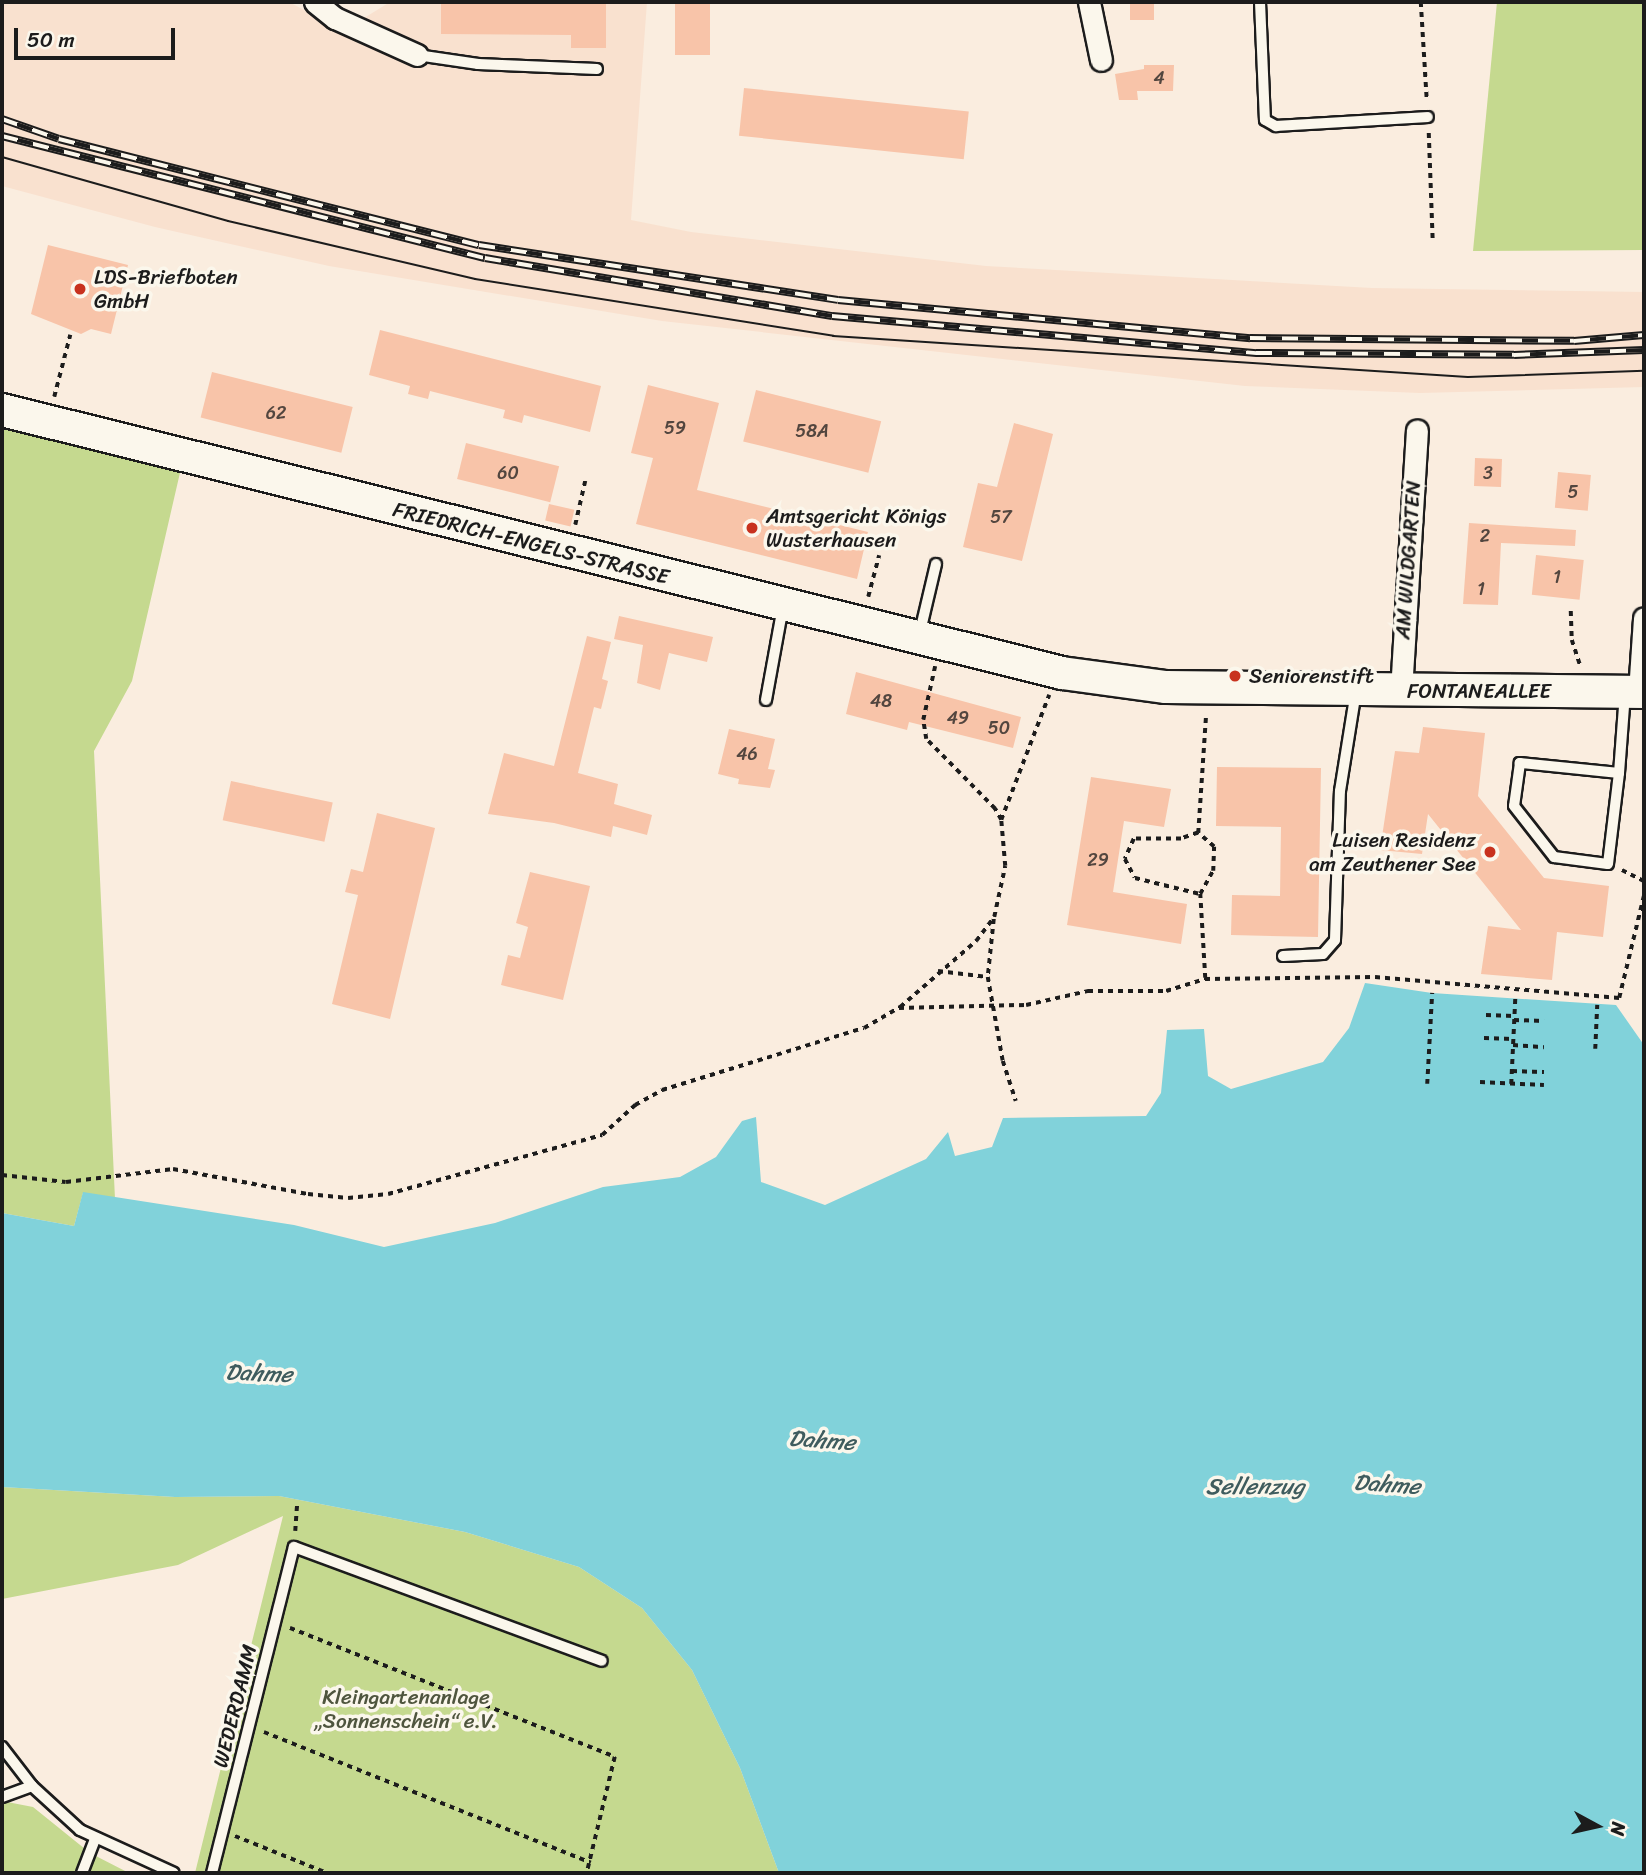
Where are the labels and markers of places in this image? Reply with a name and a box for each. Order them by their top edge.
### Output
place label: LDS-Briefboten GmbH [94,264,238,314]
marker: LDS-Briefboten GmbH [72,281,88,297]
place label: Amtsgericht Königs Wusterhausen [766,503,945,553]
marker: Amtsgericht Königs Wusterhausen [744,520,760,536]
place label: Seniorenstift [1249,663,1374,689]
marker: Seniorenstift [1227,668,1243,684]
place label: Luisen Residenz am Zeuthener See [1309,827,1476,877]
marker: Luisen Residenz am Zeuthener See [1482,844,1498,860]

